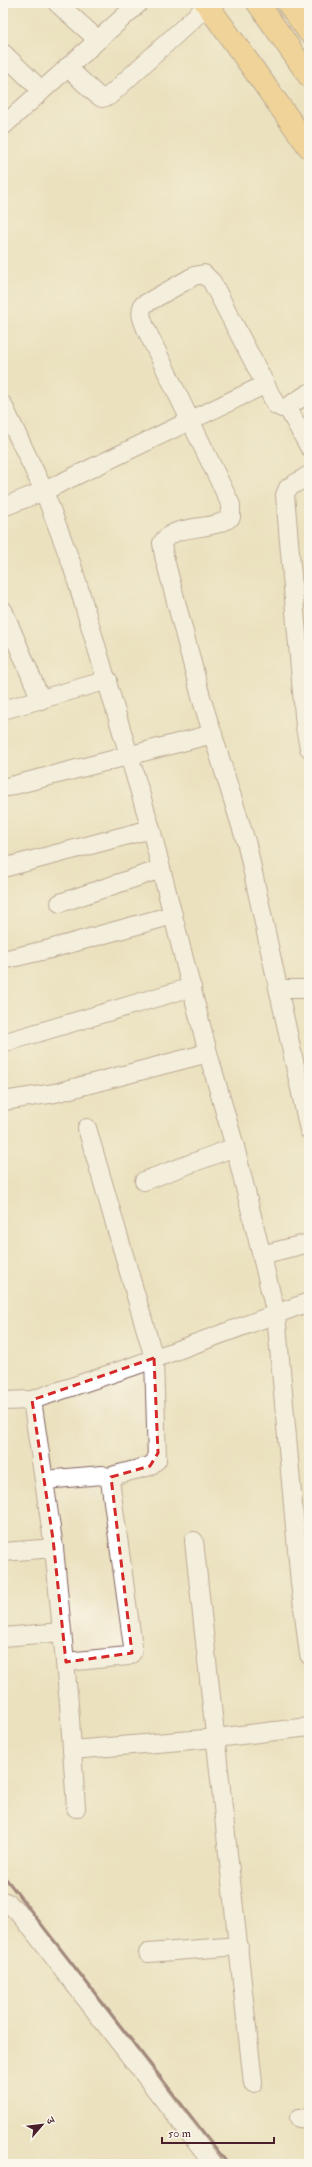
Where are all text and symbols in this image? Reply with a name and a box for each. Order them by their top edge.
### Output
north arrow [22,2105,62,2145]
text: उ [43,2114,58,2127]
scale bar [162,2119,274,2145]
text: 50 m [168,2126,192,2141]

